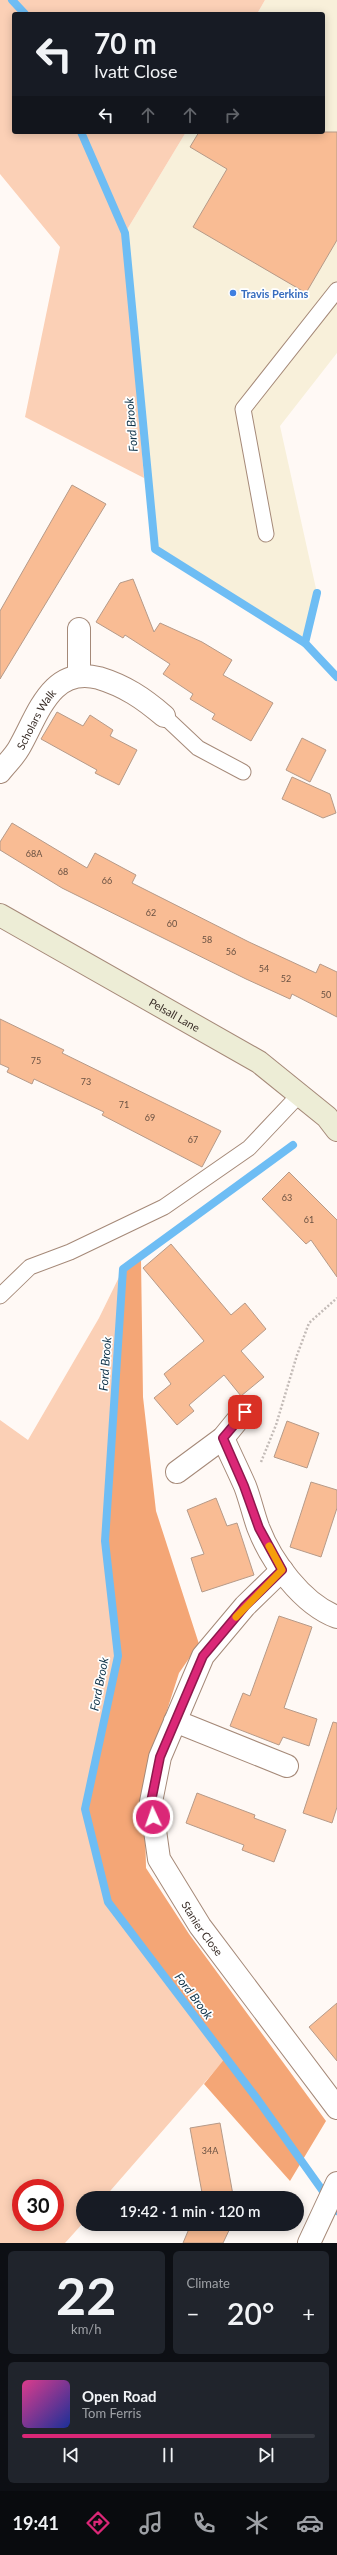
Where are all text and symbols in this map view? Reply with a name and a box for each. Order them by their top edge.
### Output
text: 70 m [94,26,157,60]
icon: left [28,28,80,80]
text: Ivatt Close [94,60,177,82]
icon: left [95,104,117,126]
icon: ahead [137,104,159,126]
icon: ahead [179,104,201,126]
icon: right [221,104,243,126]
place label: Travis Perkins [241,287,308,300]
marker: Travis Perkins [228,288,238,298]
water label: Ford Brook [121,397,141,453]
street label: Scholars Walk [13,686,58,752]
house number: 68A [26,848,43,859]
house number: 68 [58,866,68,877]
house number: 66 [102,875,112,886]
house number: 62 [146,907,156,918]
house number: 60 [167,918,177,929]
house number: 58 [202,934,212,945]
house number: 56 [226,946,236,957]
house number: 54 [259,963,269,974]
house number: 52 [281,973,291,984]
house number: 50 [321,989,331,1000]
street label: Pelsall Lane [147,995,203,1034]
house number: 75 [31,1055,41,1066]
house number: 73 [81,1076,91,1087]
house number: 71 [119,1099,129,1110]
house number: 69 [145,1112,155,1123]
house number: 67 [188,1134,198,1145]
house number: 63 [282,1192,292,1203]
house number: 61 [304,1214,314,1225]
water label: Ford Brook [96,1336,114,1392]
pin [228,1395,262,1429]
icon: arrive [234,1401,256,1423]
water label: Ford Brook [86,1656,112,1712]
position arrow [132,1796,174,1838]
street label: Stanier Close [180,1898,226,1958]
water label: Ford Brook [172,1970,216,2022]
house number: 34A [202,2145,219,2156]
speed limit sign: 30 [12,2179,64,2231]
text: 19:42 · 1 min · 120 m [120,2202,260,2220]
text: 22 [56,2264,116,2326]
text: Climate [187,2275,230,2291]
text: 20° [227,2295,274,2331]
text: − [187,2300,199,2327]
text: + [302,2300,315,2327]
text: km/h [71,2321,101,2337]
text: Open Road [82,2387,157,2405]
text: Tom Ferris [82,2405,141,2421]
icon: previous [60,2444,82,2466]
icon: pause [157,2444,179,2466]
icon: next [255,2444,277,2466]
icon: directions [84,2509,112,2537]
icon: music [137,2509,165,2537]
icon: phone [190,2509,218,2537]
icon: climate [243,2509,271,2537]
icon: car [296,2509,324,2537]
text: 19:41 [13,2512,59,2534]

